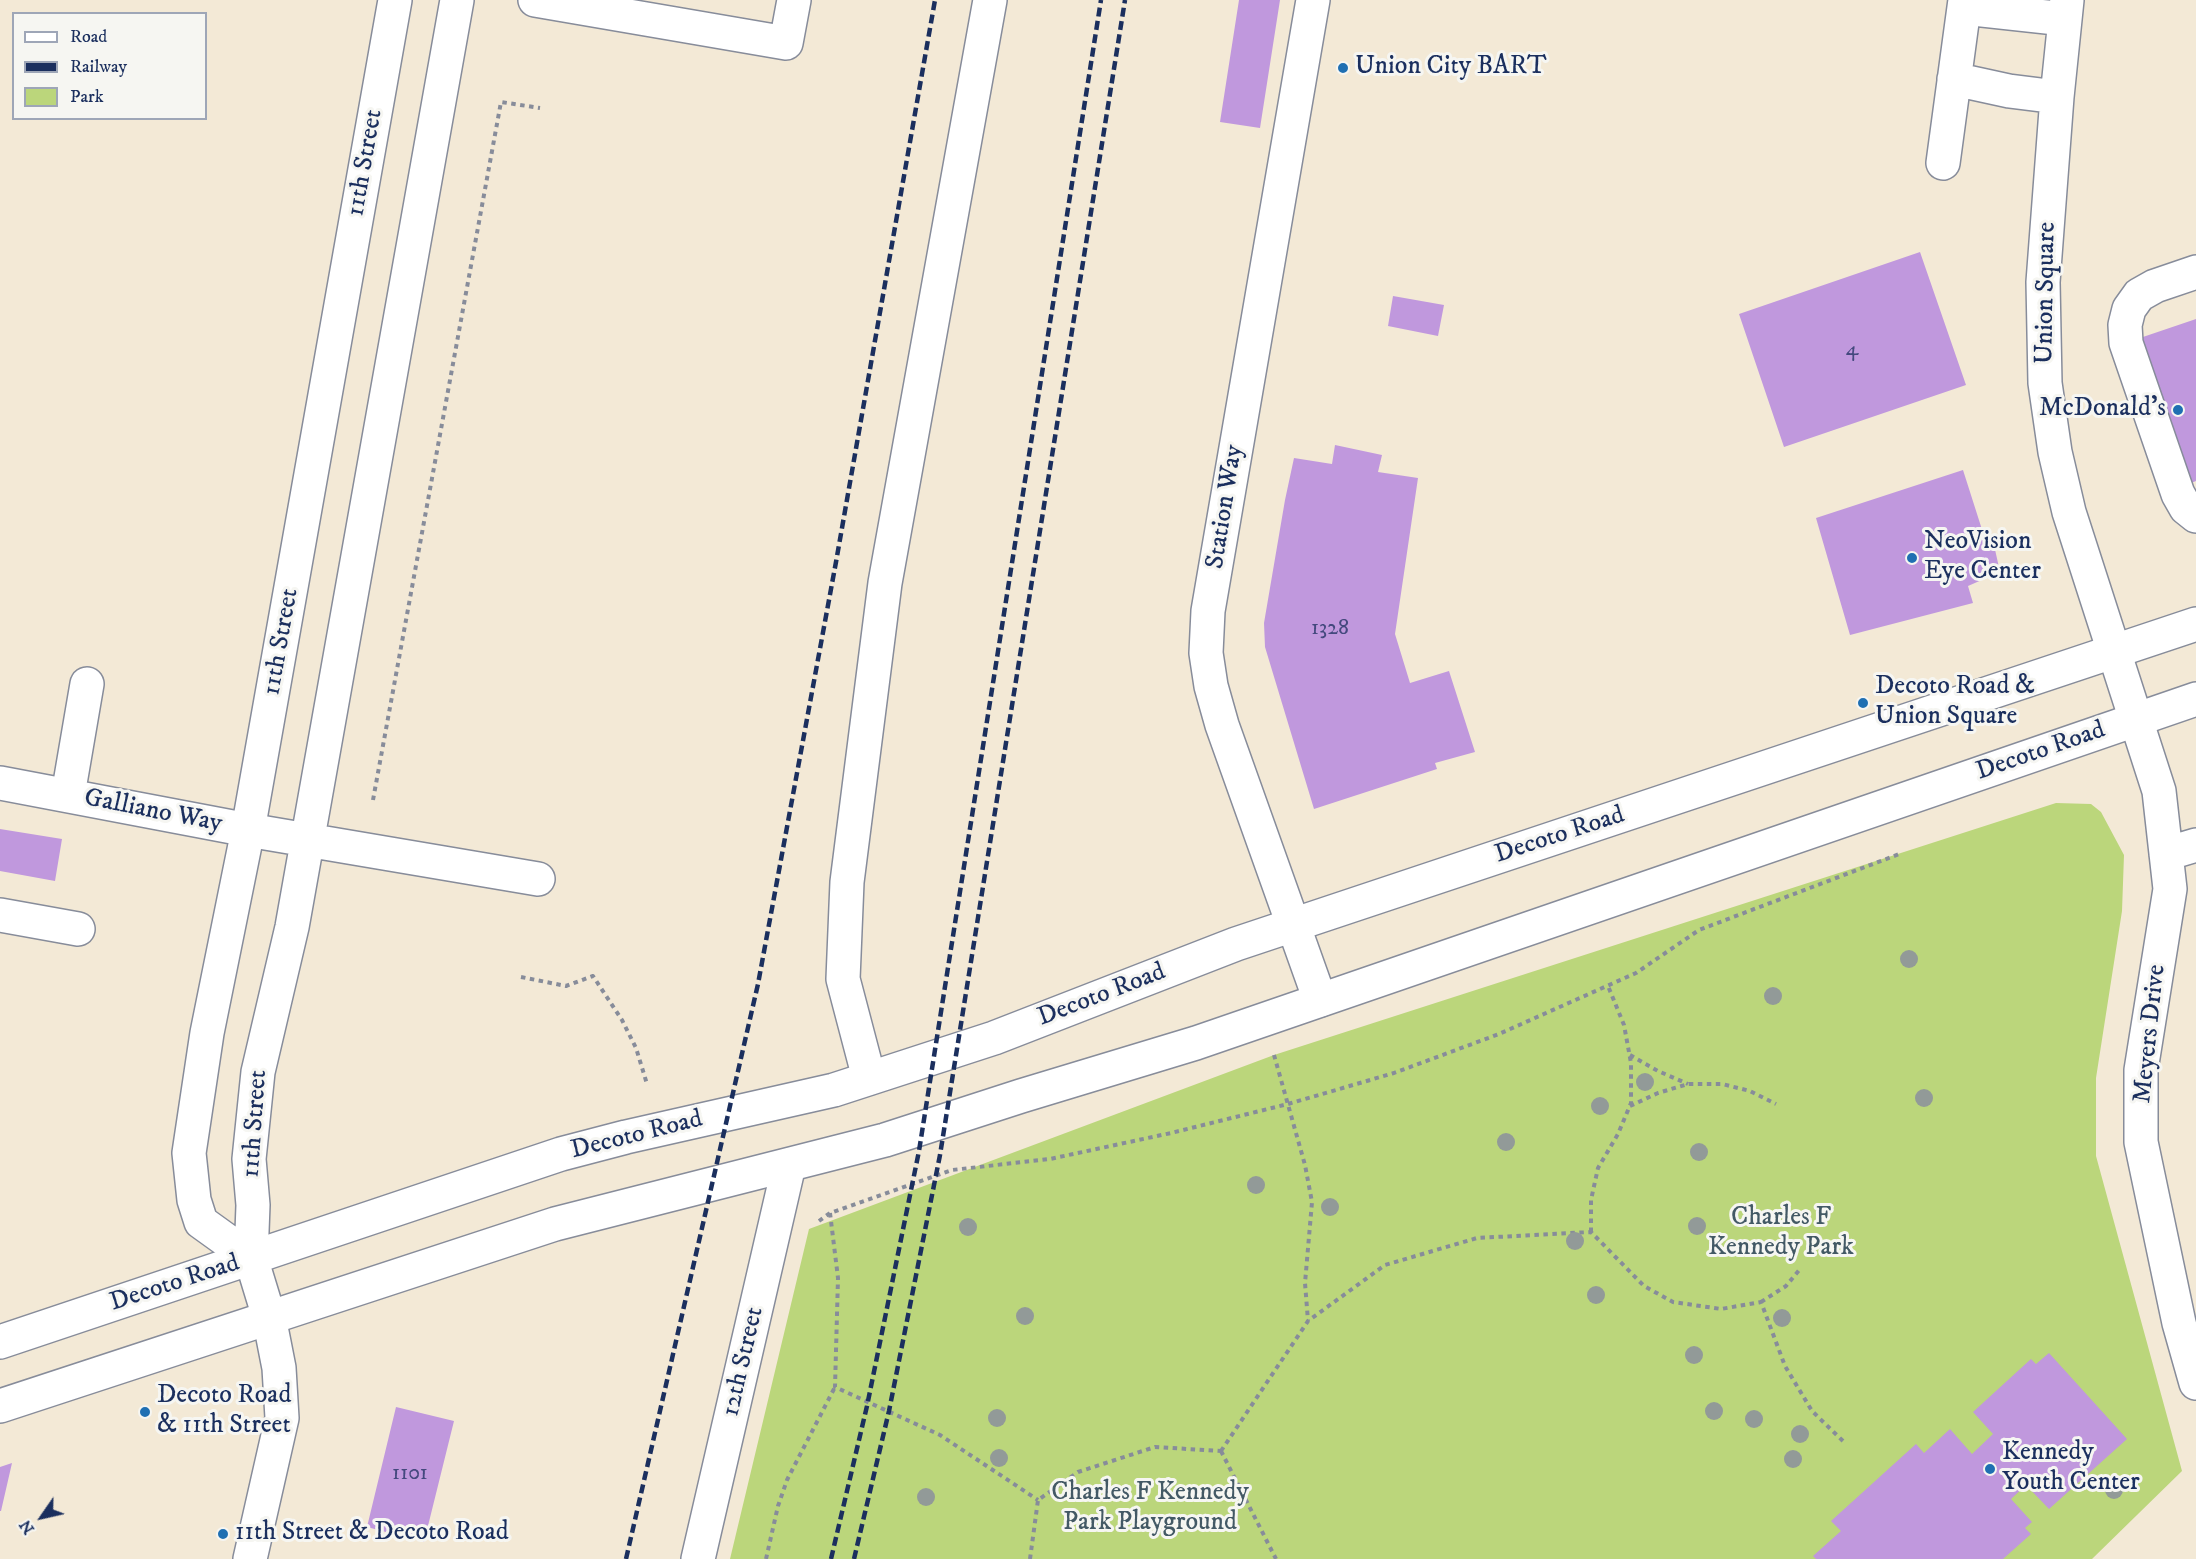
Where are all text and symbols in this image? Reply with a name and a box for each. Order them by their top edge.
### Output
legend [12,12,207,120]
text: Road [70,26,107,48]
place label: Union City BART [1355,52,1547,84]
text: Railway [70,56,127,78]
marker: Union City BART [1336,61,1350,75]
text: Park [70,86,104,108]
street label: 11th Street [341,107,391,219]
street label: Union Square [2030,222,2064,364]
house number: 4 [1846,337,1858,363]
place label: McDonald's [2039,394,2166,426]
marker: McDonald's [2171,403,2185,417]
street label: Station Way [1201,443,1251,571]
place label: NeoVision Eye Center [1924,527,2041,588]
marker: NeoVision Eye Center [1905,551,1919,565]
street label: 11th Street [257,586,307,698]
house number: 1328 [1311,616,1349,642]
place label: Decoto Road & Union Square [1875,672,2035,734]
marker: Decoto Road & Union Square [1856,696,1870,710]
street label: Decoto Road [1972,715,2110,789]
street label: Galliano Way [81,783,225,841]
street label: Decoto Road [1491,800,1629,872]
street label: Decoto Road [1034,957,1170,1035]
street label: Meyers Drive [2128,963,2174,1105]
street label: 11th Street [237,1069,275,1179]
street label: Decoto Road [568,1105,706,1167]
park label: Charles F Kennedy Park [1708,1203,1854,1264]
street label: Decoto Road [106,1248,244,1320]
street label: 12th Street [716,1304,772,1420]
place label: Decoto Road & 11th Street [157,1381,291,1442]
marker: Decoto Road & 11th Street [138,1405,152,1419]
place label: Kennedy Youth Center [2002,1438,2140,1500]
house number: 1101 [392,1461,428,1487]
marker: Kennedy Youth Center [1983,1462,1997,1476]
park label: Charles F Kennedy Park Playground [1051,1478,1249,1540]
north arrow [12,1487,72,1547]
text: N [15,1516,39,1538]
place label: 11th Street & Decoto Road [235,1518,509,1550]
marker: 11th Street & Decoto Road [216,1527,230,1541]

